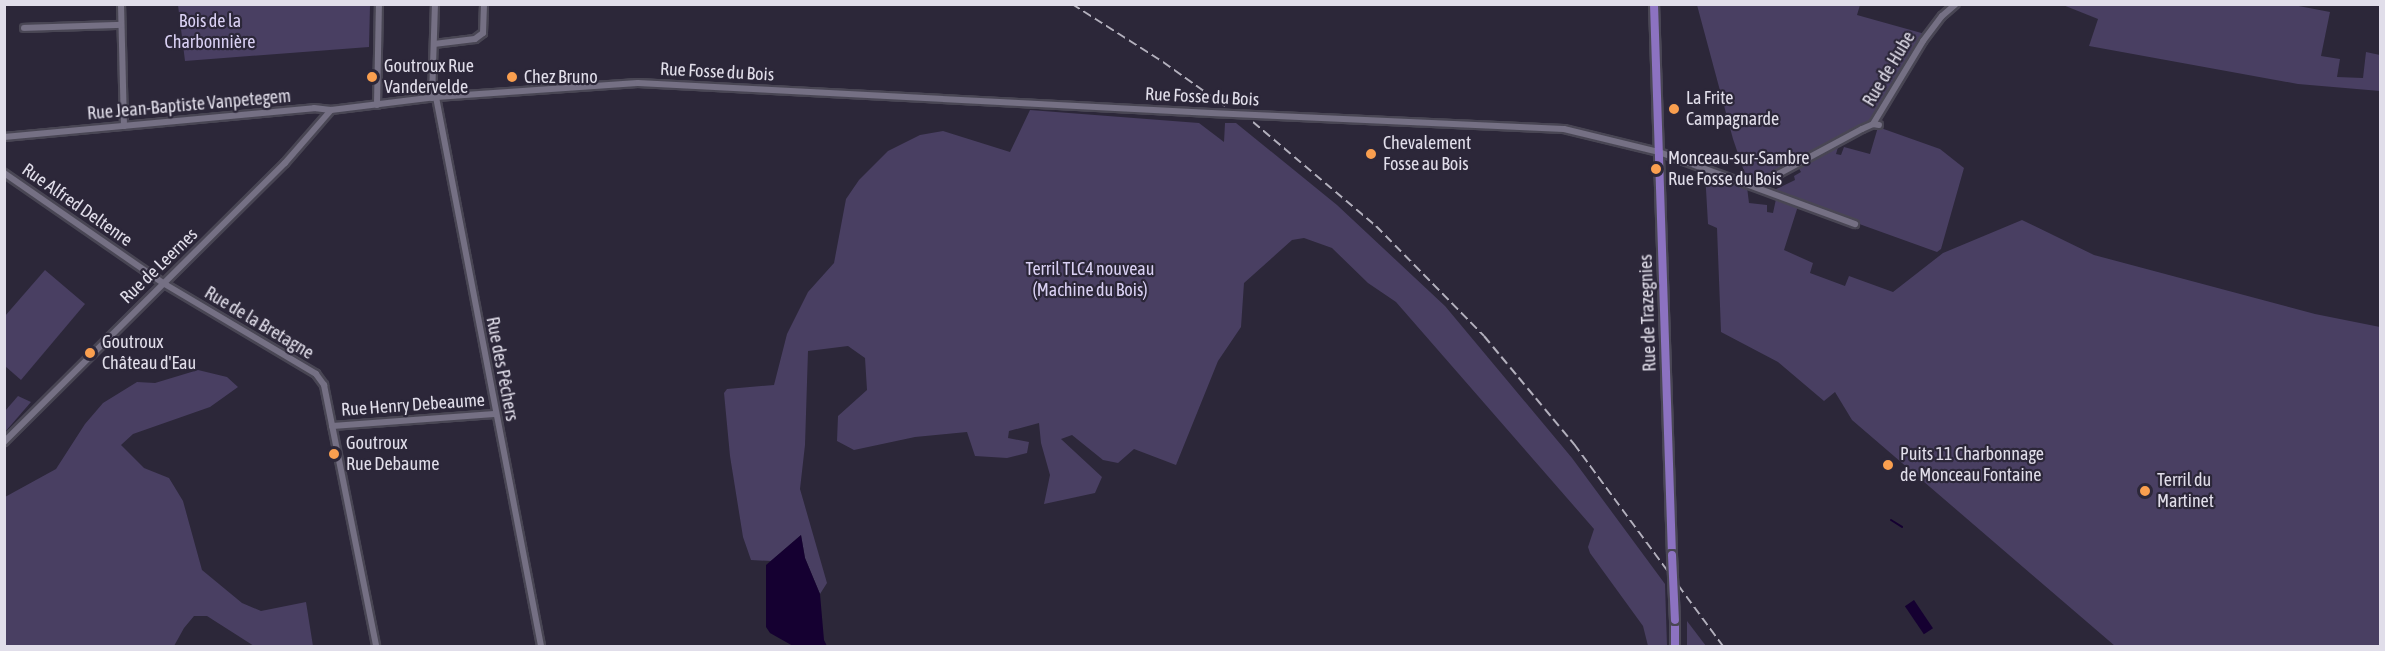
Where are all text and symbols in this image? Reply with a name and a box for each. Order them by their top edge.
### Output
park label: Bois de la Charbonnière [165,11,255,54]
street label: Rue de Hube [1858,28,1920,110]
place label: Goutroux Rue Vandervelde [384,56,474,98]
street label: Rue Fosse du Bois [659,58,775,86]
place label: Chez Bruno [524,66,598,88]
marker: Goutroux Rue Vandervelde [365,70,379,84]
marker: Chez Bruno [505,70,519,84]
street label: Rue Fosse du Bois [1144,83,1260,111]
street label: Rue Jean-Baptiste Vanpetegem [86,85,292,125]
place label: La Frite Campagnarde [1686,88,1779,130]
marker: La Frite Campagnarde [1667,102,1681,116]
place label: Chevalement Fosse au Bois [1383,133,1471,176]
marker: Chevalement Fosse au Bois [1364,147,1378,161]
place label: Monceau-sur-Sambre Rue Fosse du Bois [1668,148,1809,190]
street label: Rue Alfred Deltenre [18,159,136,251]
marker: Monceau-sur-Sambre Rue Fosse du Bois [1649,162,1663,176]
street label: Rue de Leernes [116,224,202,308]
street label: Rue de Trazegnies [1635,254,1661,372]
park label: Terril TLC4 nouveau (Machine du Bois) [1026,259,1154,302]
street label: Rue de la Bretagne [201,282,317,364]
street label: Rue des Pêchers [481,315,523,423]
place label: Goutroux Château d'Eau [102,332,196,374]
marker: Goutroux Château d'Eau [83,346,97,360]
street label: Rue Henry Debeaume [340,389,486,421]
place label: Goutroux Rue Debaume [346,433,439,476]
place label: Puits 11 Charbonnage de Monceau Fontaine [1900,444,2044,486]
marker: Goutroux Rue Debaume [327,447,341,461]
marker: Puits 11 Charbonnage de Monceau Fontaine [1881,458,1895,472]
place label: Terril du Martinet [2157,470,2214,512]
marker: Terril du Martinet [2138,484,2152,498]

